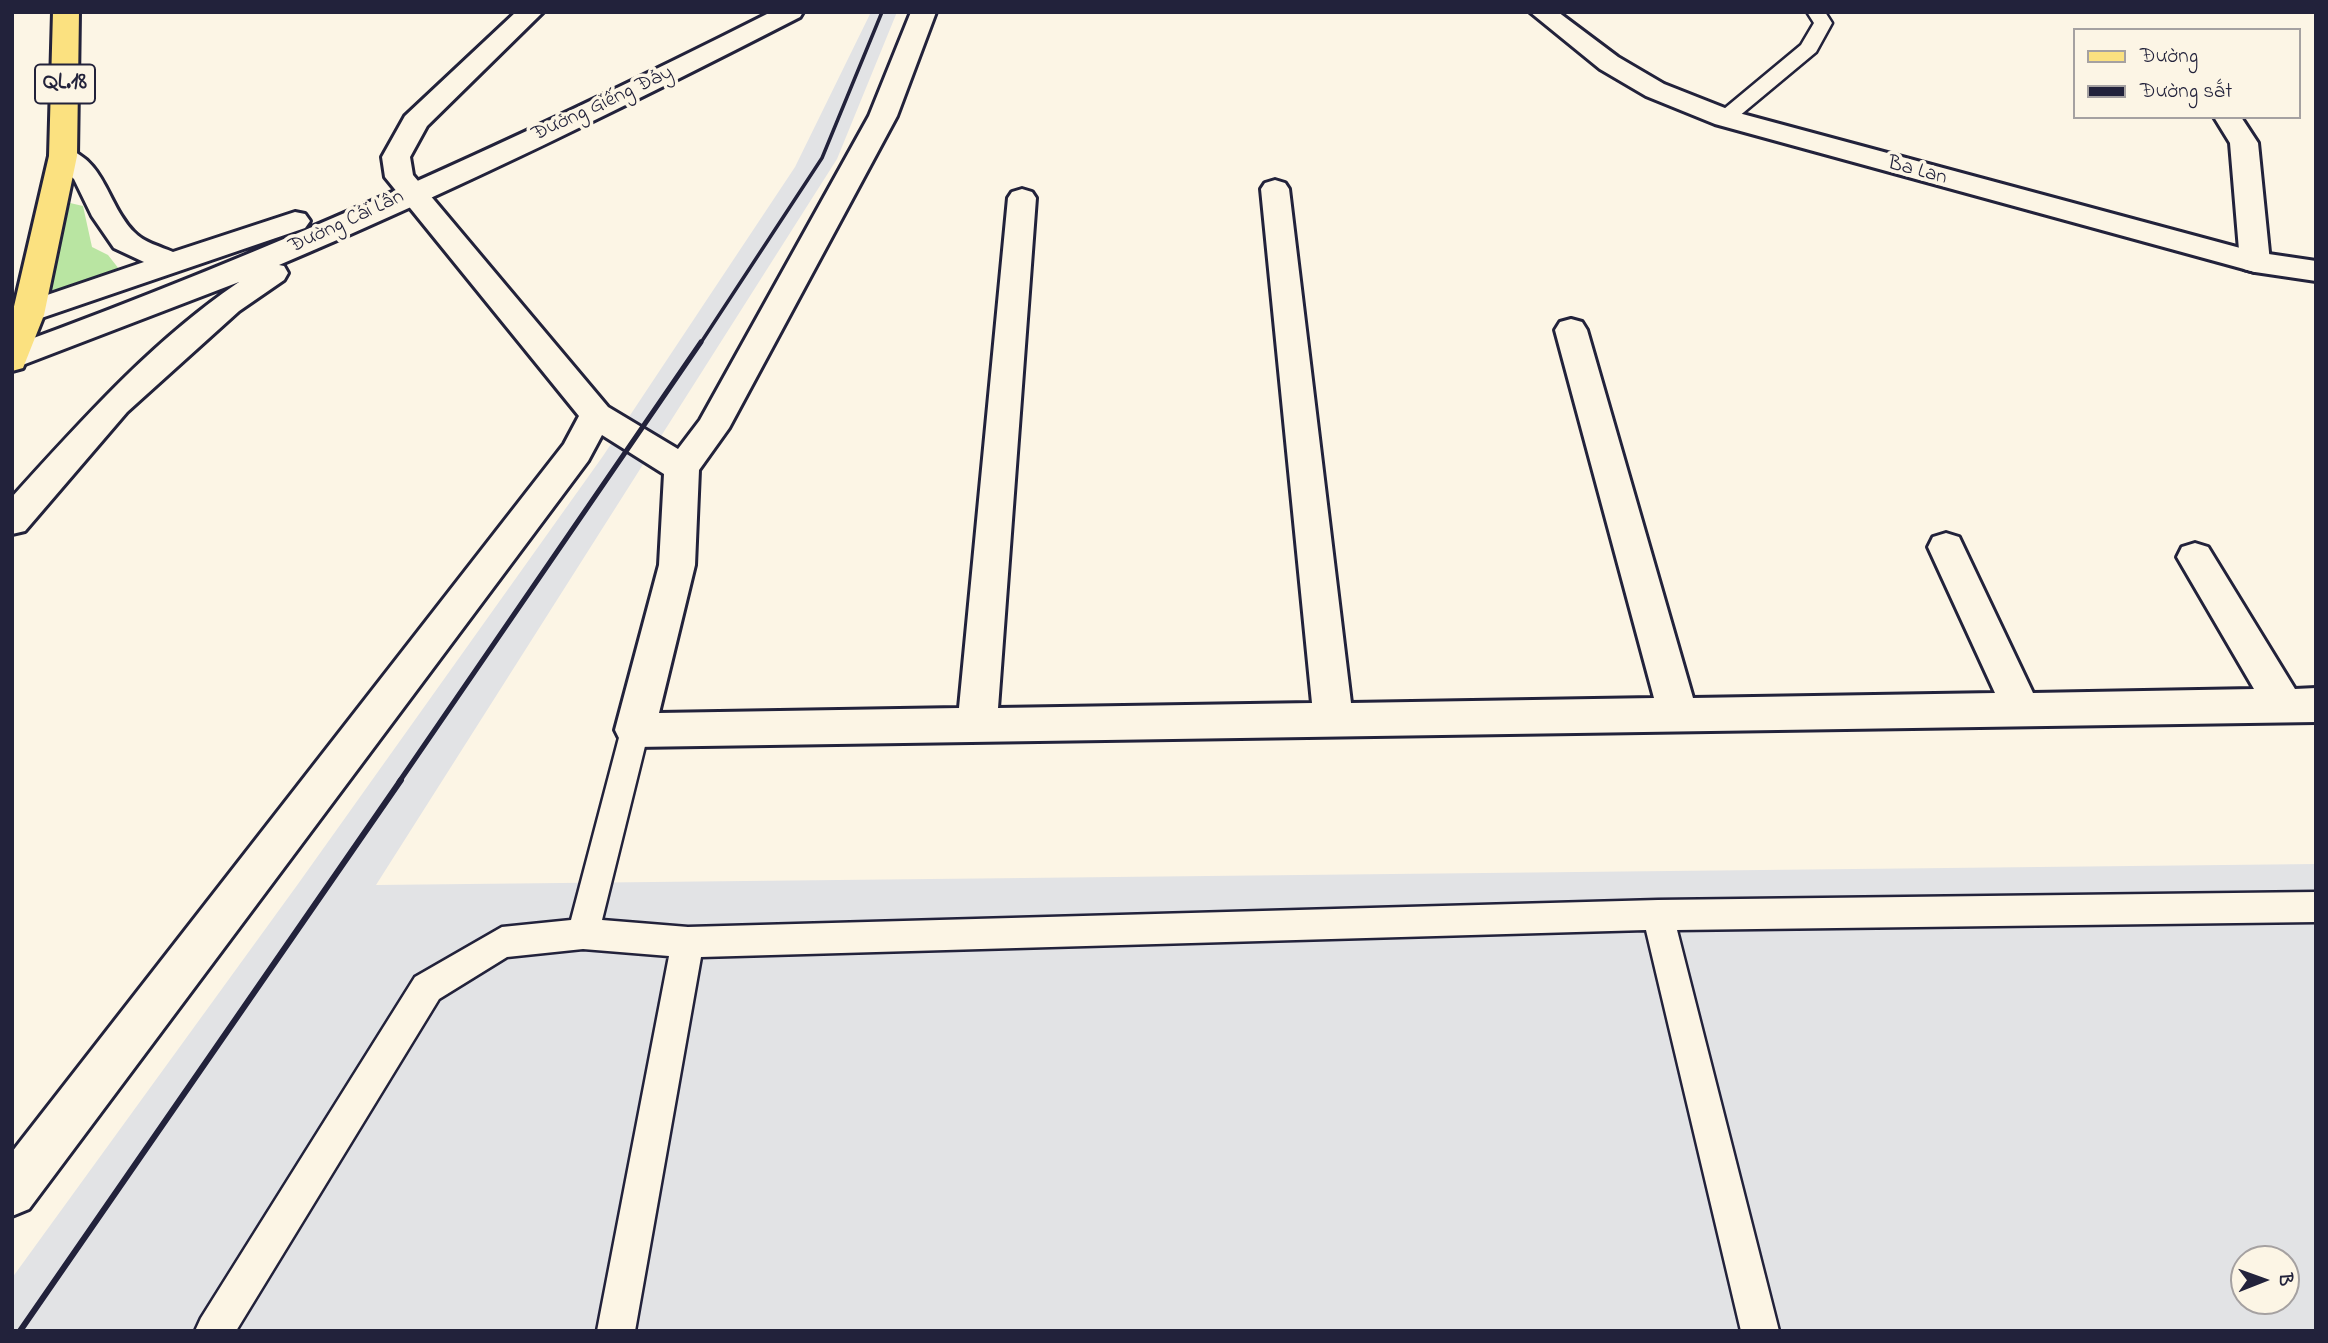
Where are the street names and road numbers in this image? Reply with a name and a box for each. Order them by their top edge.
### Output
street label: Đường Giếng Đáy [529,61,677,149]
road number: QL.18 [35,64,95,104]
street label: Ba Lan [1885,152,1949,192]
street label: Đường Cái Lân [285,185,409,261]

